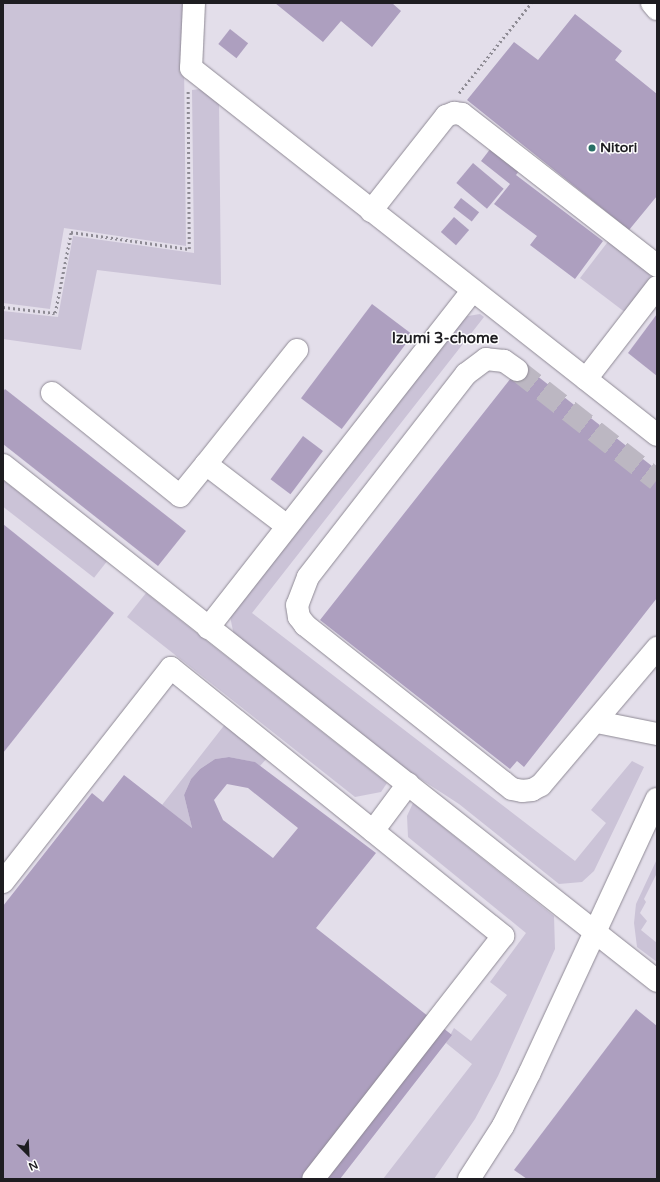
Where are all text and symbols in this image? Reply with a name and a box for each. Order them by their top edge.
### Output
place label: Nitori [600,140,637,156]
marker: Nitori [587,143,597,153]
district label: Izumi 3-chome [392,330,498,348]
north arrow [8,1134,48,1174]
text: N [26,1158,40,1173]

